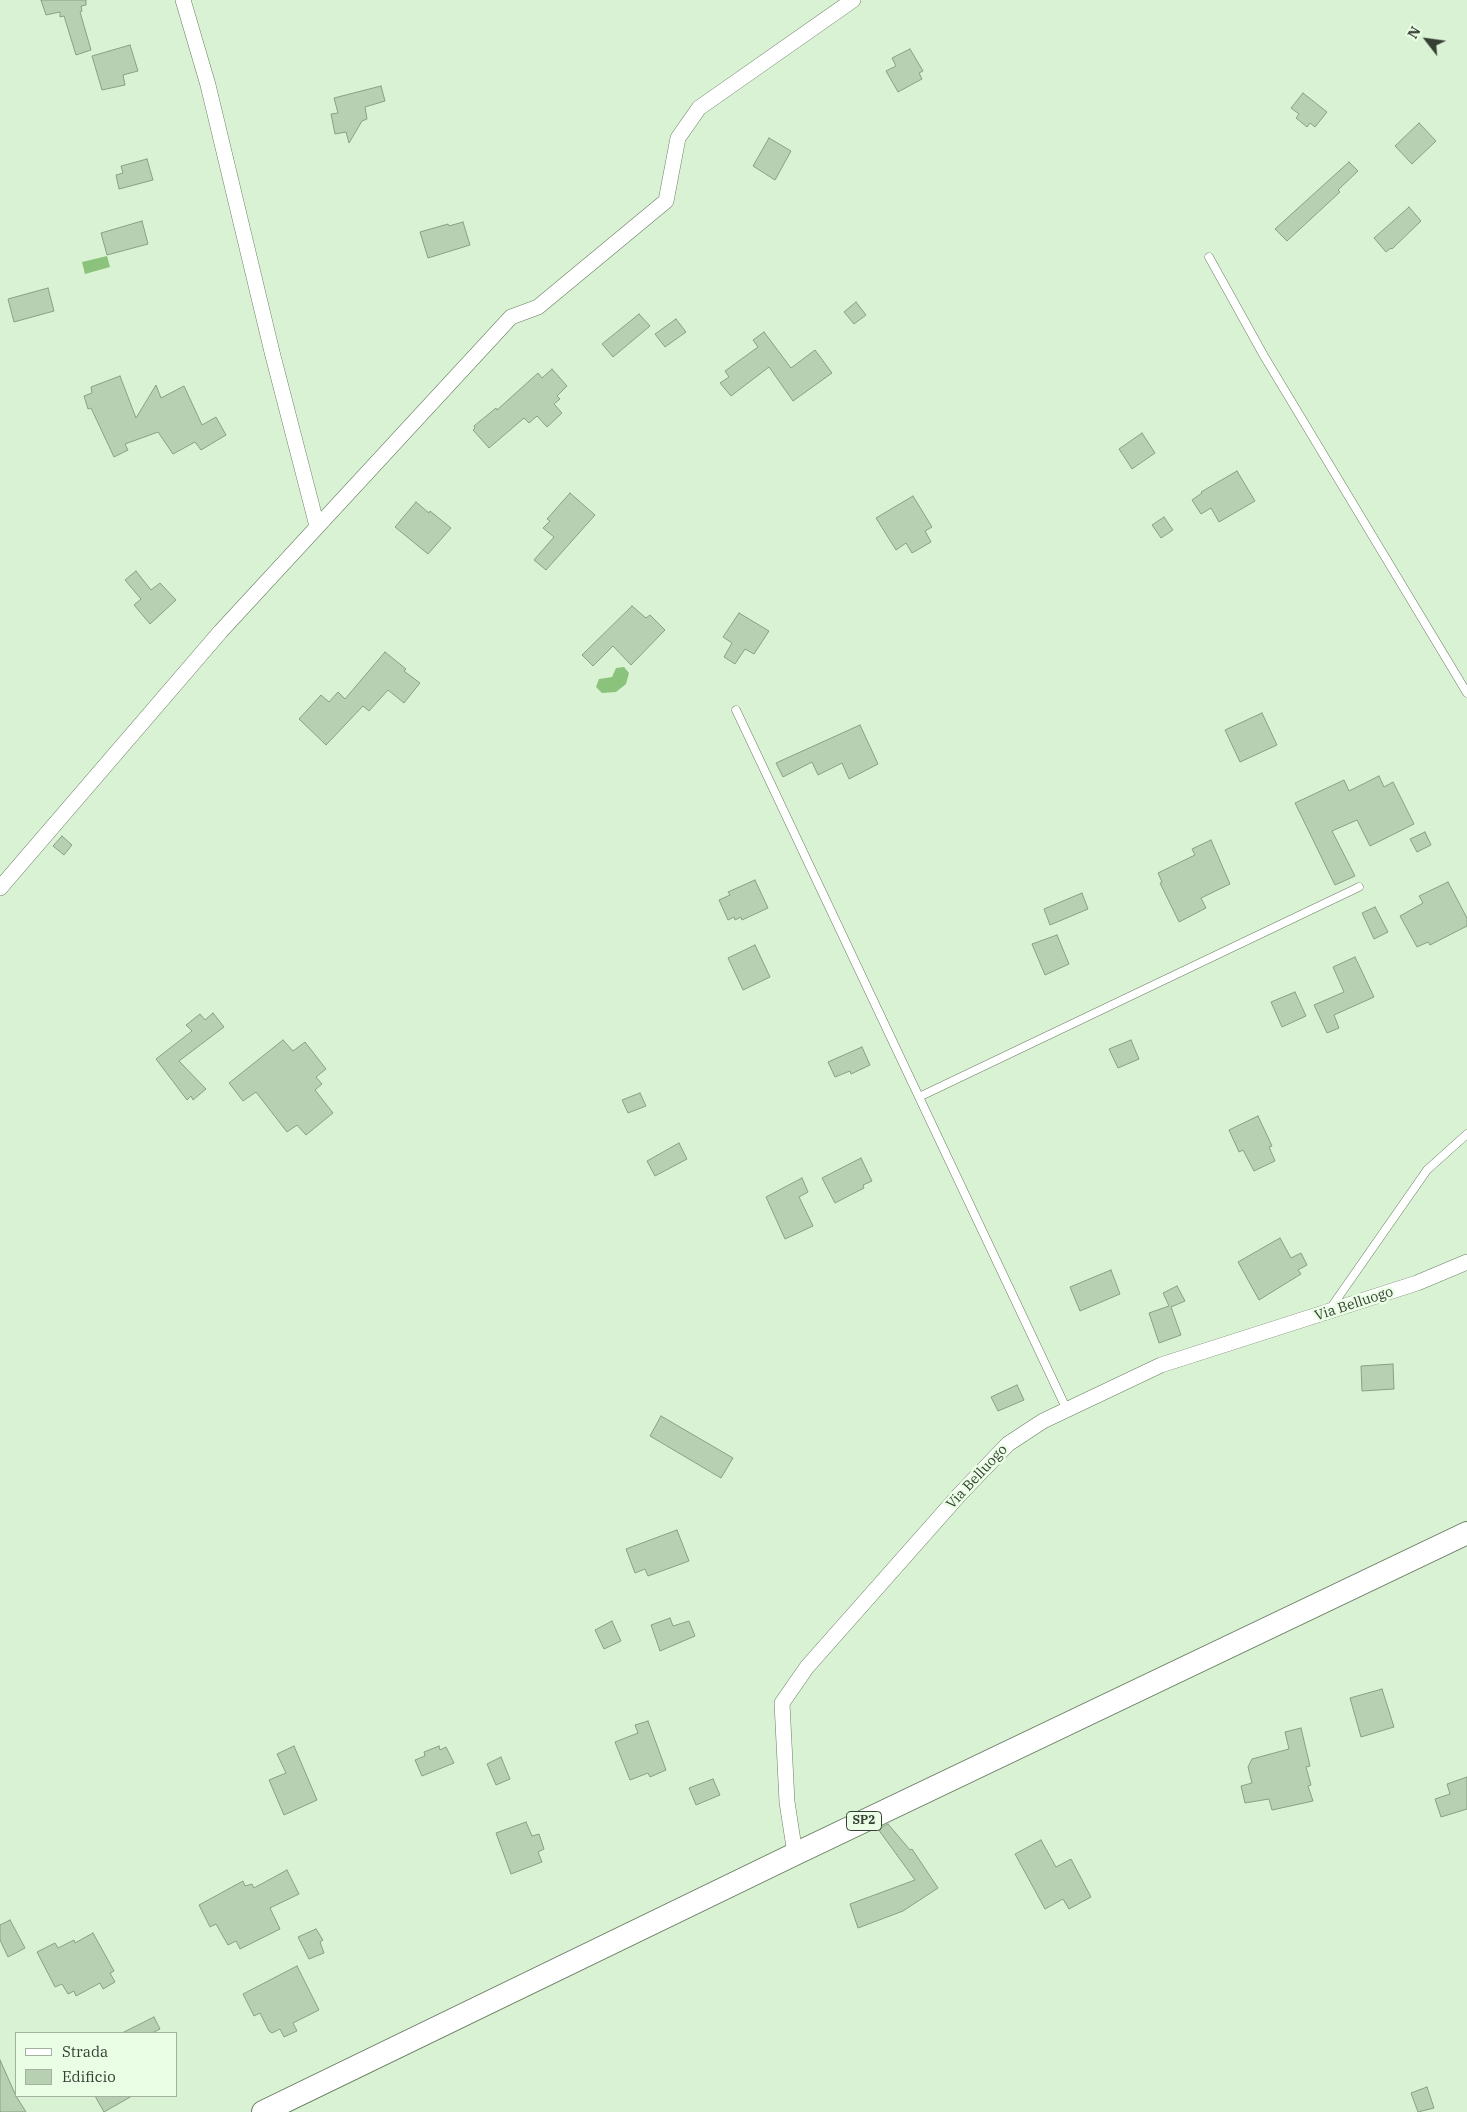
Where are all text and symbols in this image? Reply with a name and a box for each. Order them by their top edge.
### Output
north arrow [1402,15,1452,65]
text: N [1403,23,1425,42]
street label: Via Belluogo [1313,1283,1395,1325]
street label: Via Belluogo [943,1441,1011,1513]
road number: SP2 [846,1812,882,1830]
legend [15,2032,178,2097]
text: Strada [62,2042,108,2061]
text: Edificio [62,2067,116,2086]

